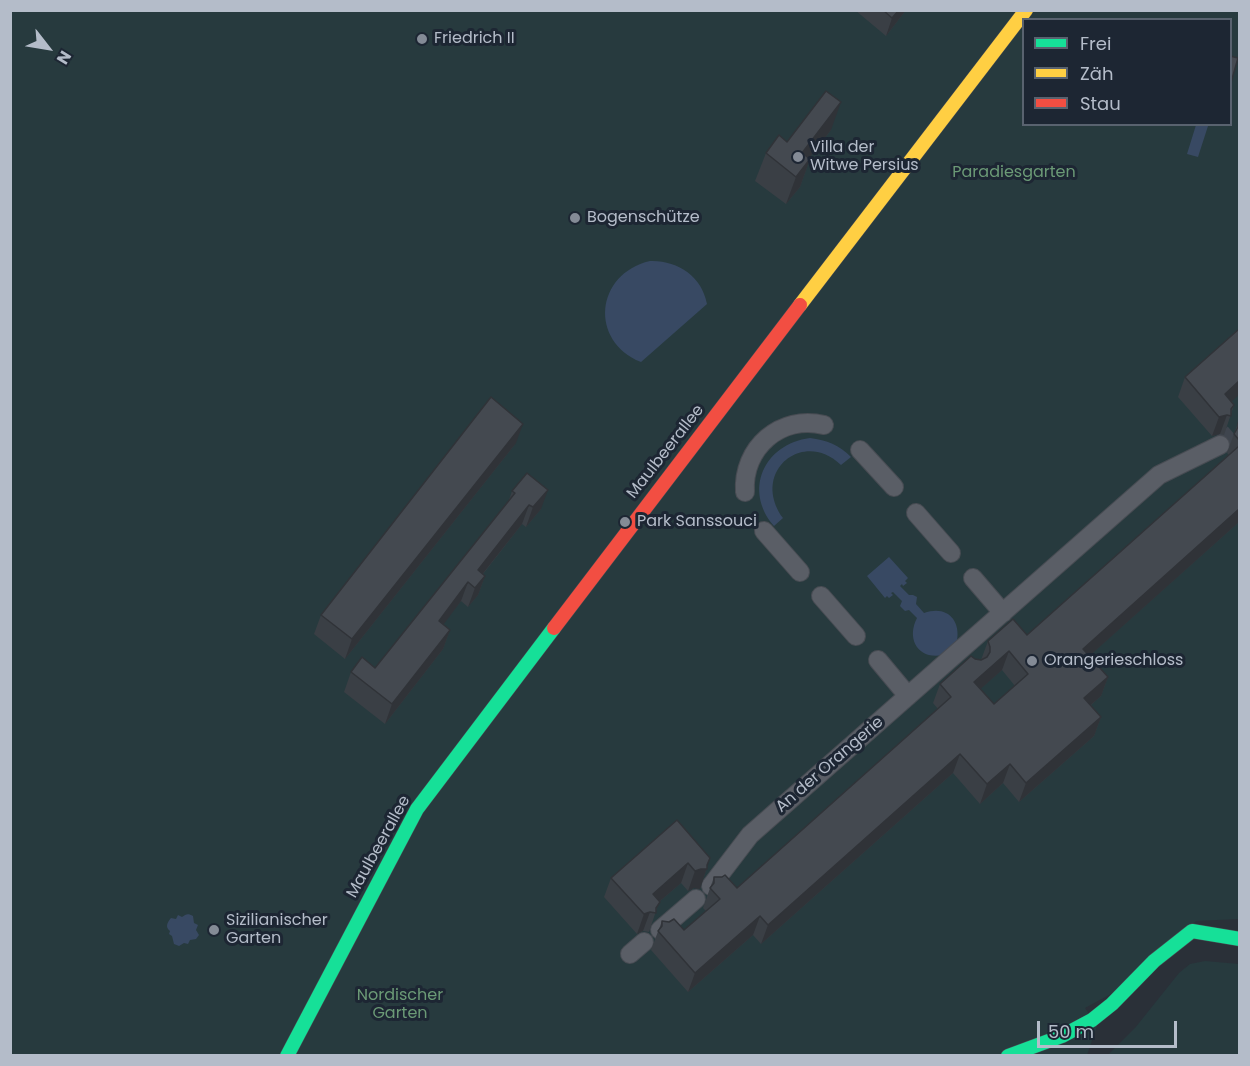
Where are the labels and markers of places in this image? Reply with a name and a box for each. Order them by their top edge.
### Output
place label: Friedrich II [434,29,515,49]
marker: Friedrich II [415,32,429,46]
place label: Villa der Witwe Persius [810,138,919,176]
marker: Villa der Witwe Persius [791,150,805,164]
place label: Bogenschütze [587,208,700,228]
marker: Bogenschütze [568,211,582,225]
place label: Park Sanssouci [637,512,757,532]
marker: Park Sanssouci [618,515,632,529]
place label: Orangerieschloss [1044,651,1183,671]
marker: Orangerieschloss [1025,654,1039,668]
place label: Sizilianischer Garten [226,911,328,949]
marker: Sizilianischer Garten [207,923,221,937]

